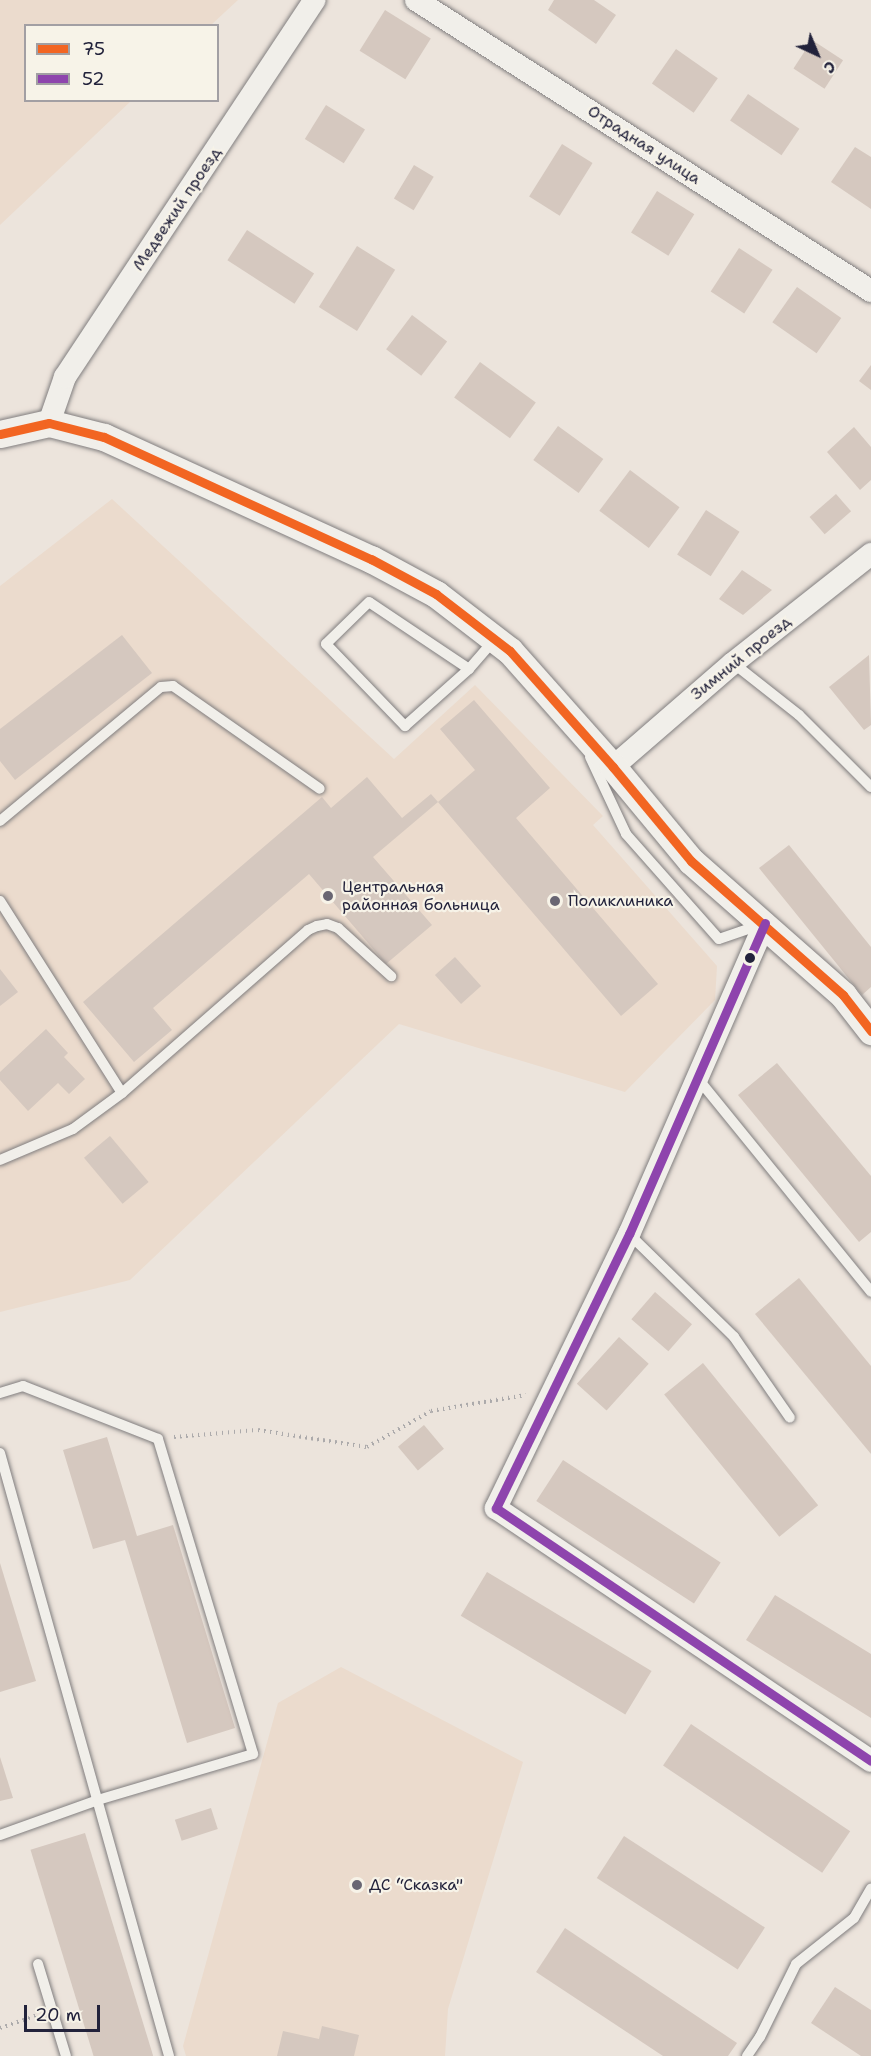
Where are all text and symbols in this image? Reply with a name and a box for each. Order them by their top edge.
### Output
legend [24,24,219,102]
north arrow [787,24,847,84]
text: 75 [82,37,105,61]
text: С [819,56,841,78]
text: 52 [82,67,105,91]
street label: Отрадная улица [584,101,704,189]
street label: Медвежий проезд [129,144,225,274]
street label: Зимний проезд [687,612,795,704]
place label: Центральная районная больница [342,877,500,915]
marker: Центральная районная больница [319,887,337,905]
place label: Поликлиника [568,891,673,911]
marker: Поликлиника [546,892,564,910]
unlabelled marker [744,952,756,964]
place label: ДС “Сказка" [369,1875,463,1895]
marker: ДС “Сказка" [350,1878,364,1892]
scale bar [27,1993,104,2031]
text: 20 m [35,2003,81,2027]

